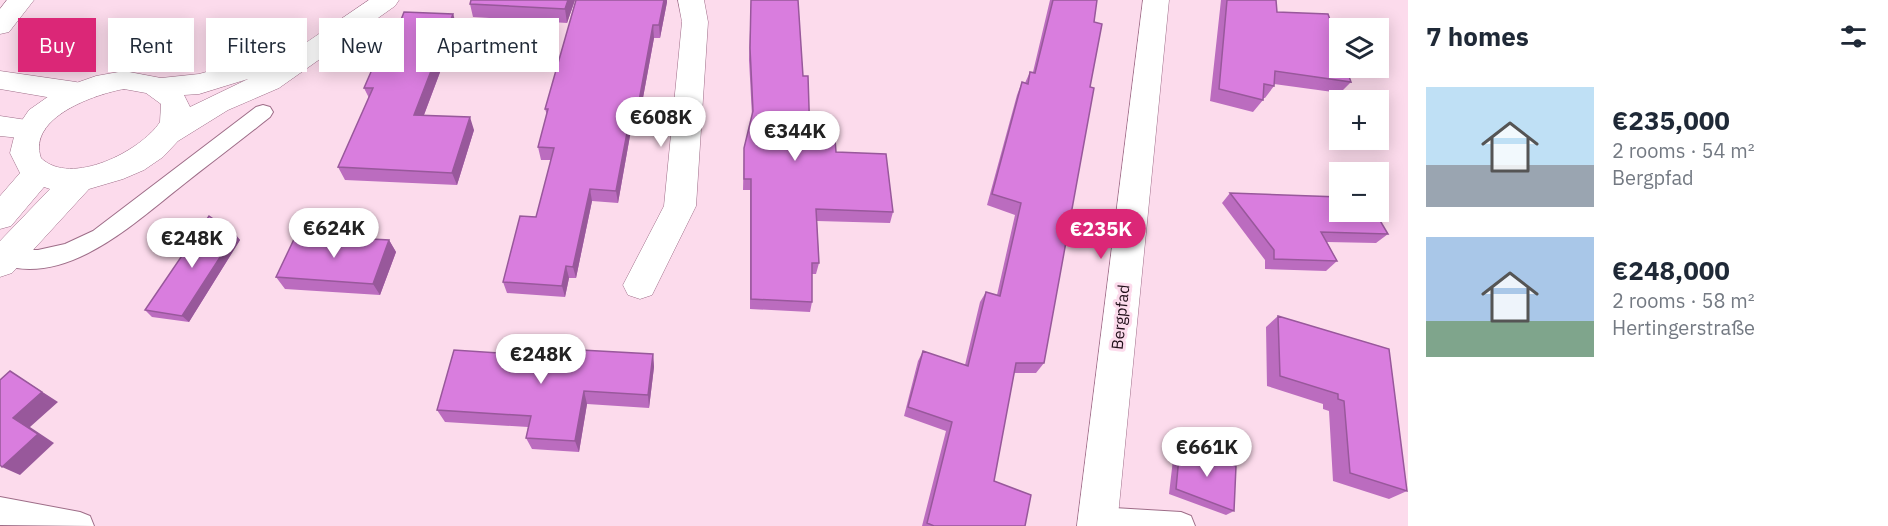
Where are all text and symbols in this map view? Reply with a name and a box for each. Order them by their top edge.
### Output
chip: Buy [18,18,96,72]
chip: Rent [108,18,194,72]
chip: Filters [206,18,307,72]
chip: New [319,18,404,72]
chip: Apartment [416,18,559,72]
map controls [1329,18,1389,222]
button: layers [1329,18,1389,78]
text: 7 homes [1426,19,1529,53]
icon: filters [1837,20,1870,53]
button: + [1329,90,1389,150]
pin: €608K [619,97,703,148]
text: €608K [630,103,692,130]
text: €235,000 [1612,103,1730,137]
pin: €344K [753,111,837,162]
icon: home [1474,111,1546,183]
text: €344K [764,117,826,144]
text: 2 rooms · 54 m² [1612,137,1755,164]
button: − [1329,162,1389,222]
text: Bergpfad [1612,164,1694,191]
pin: €624K [292,208,376,259]
pin: €235K [1059,209,1143,260]
text: €624K [303,214,365,241]
text: €235K [1070,215,1132,242]
pin: €248K [150,218,234,269]
text: €248K [161,224,223,251]
text: €248,000 [1612,253,1730,287]
icon: home [1474,261,1546,333]
street label: Bergpfad [1107,283,1133,351]
text: 2 rooms · 58 m² [1612,287,1755,314]
text: Hertingerstraße [1612,314,1755,341]
pin: €248K [499,334,583,385]
text: €248K [510,340,572,367]
pin: €661K [1165,427,1249,478]
text: €661K [1176,433,1238,460]

